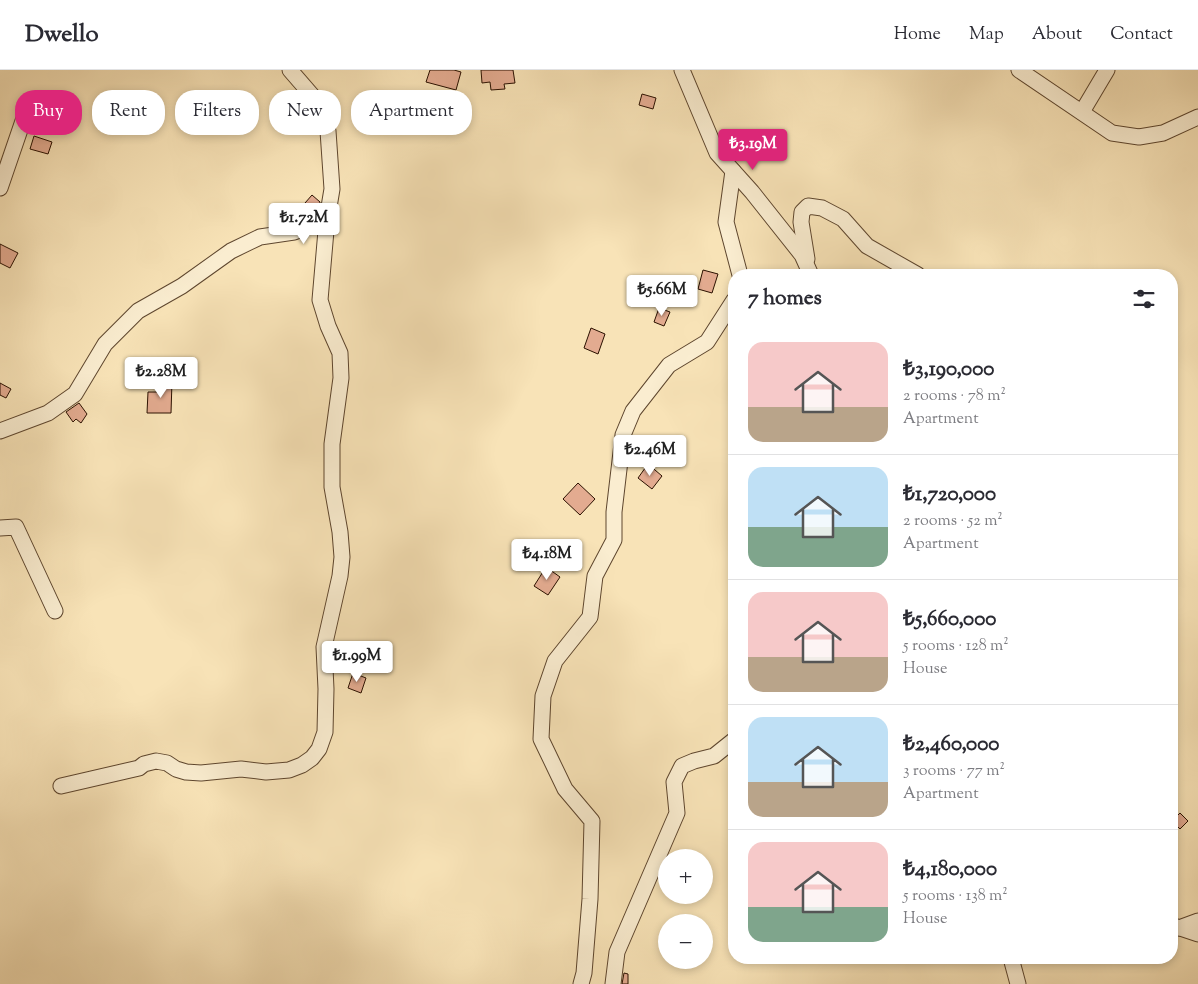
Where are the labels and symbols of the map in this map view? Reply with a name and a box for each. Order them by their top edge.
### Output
pin: ₺3.19M [712,128,794,171]
pin: ₺1.72M [263,202,345,245]
pin: ₺5.66M [621,274,703,317]
pin: ₺2.28M [120,356,202,399]
pin: ₺2.46M [609,434,691,477]
pin: ₺4.18M [506,538,588,581]
pin: ₺1.99M [316,640,398,683]

